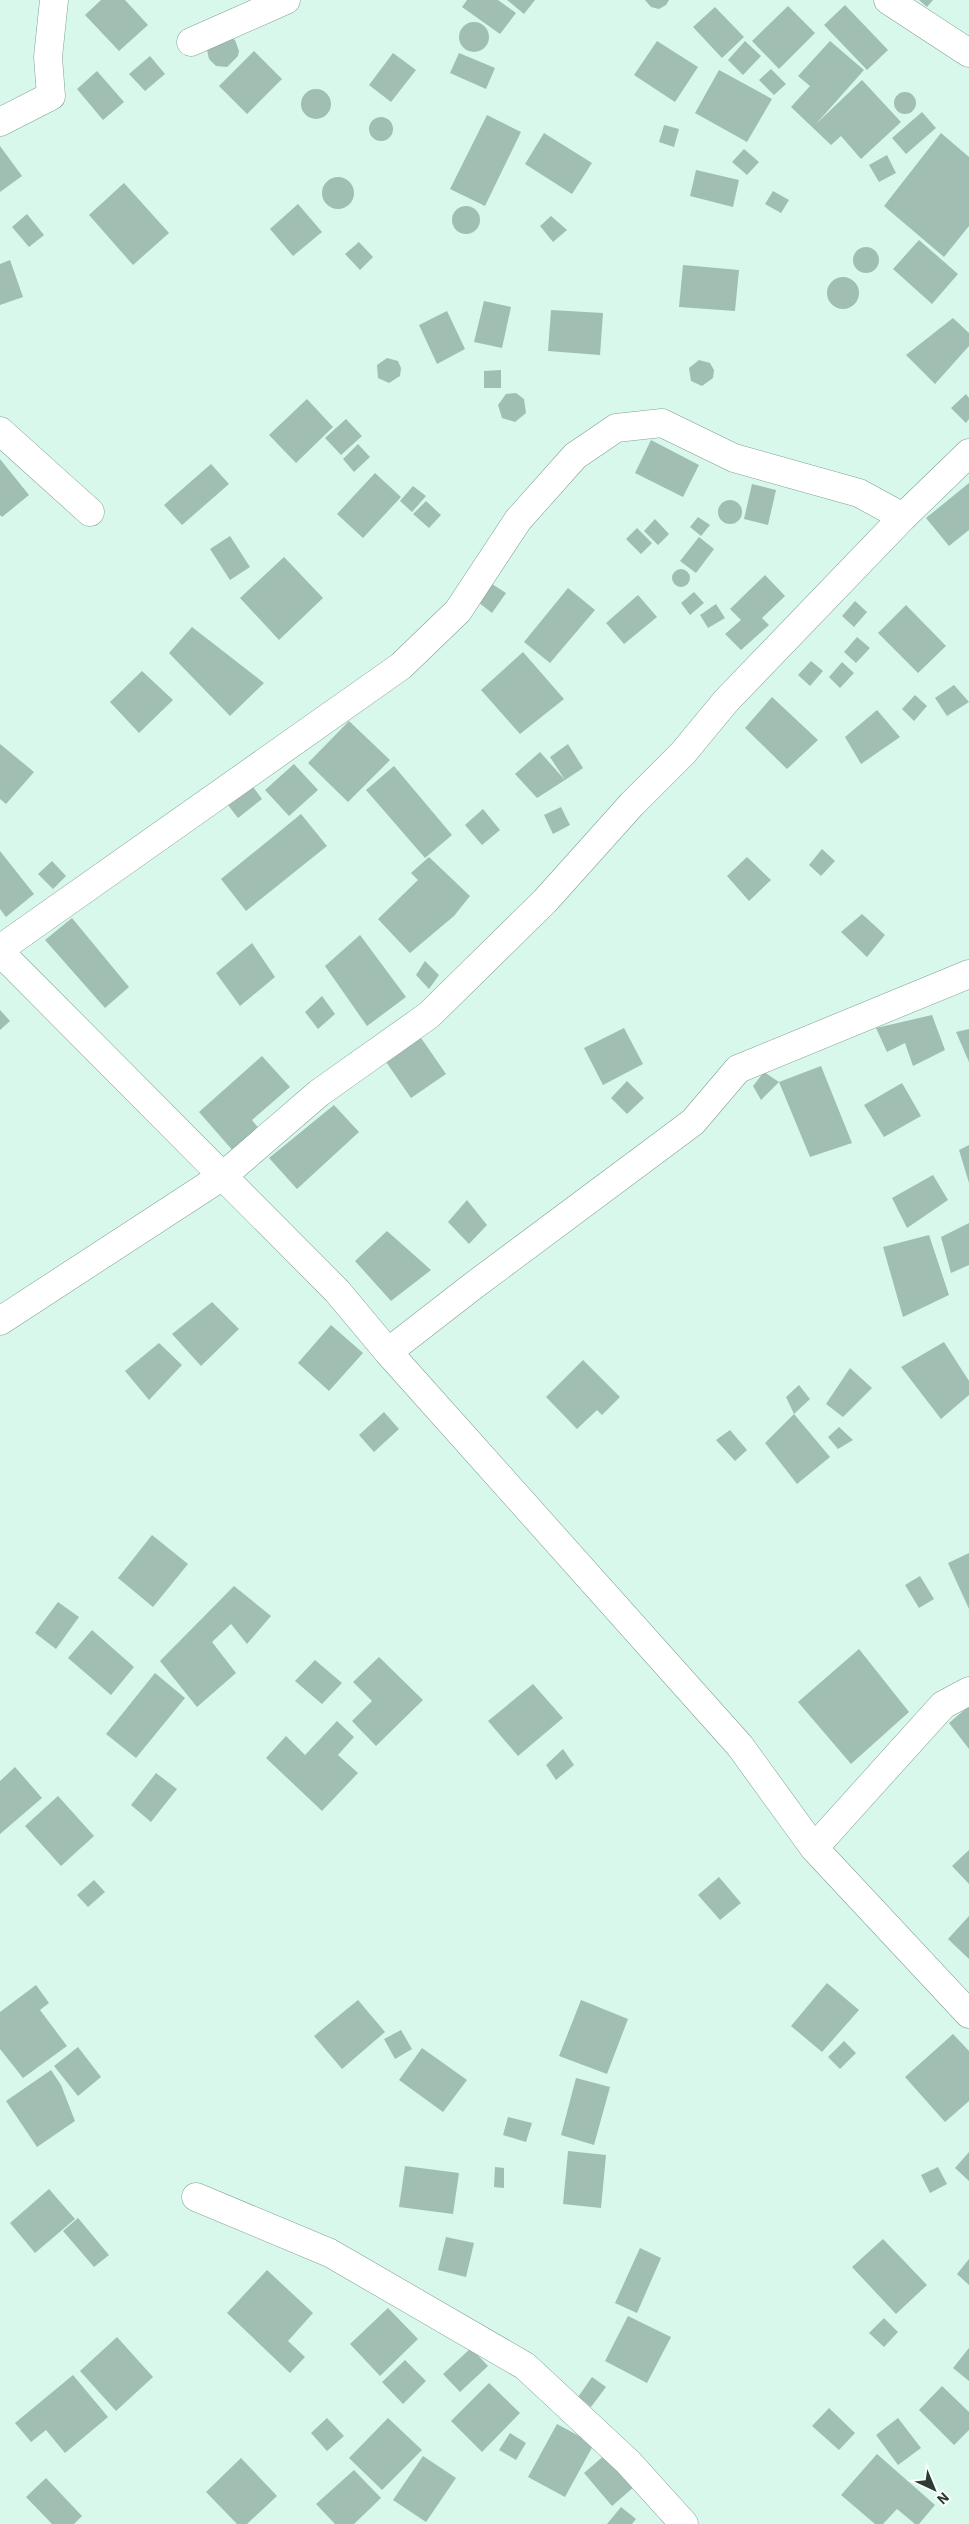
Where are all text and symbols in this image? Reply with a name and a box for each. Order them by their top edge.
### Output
north arrow [909,2464,959,2514]
text: N [933,2488,953,2508]

